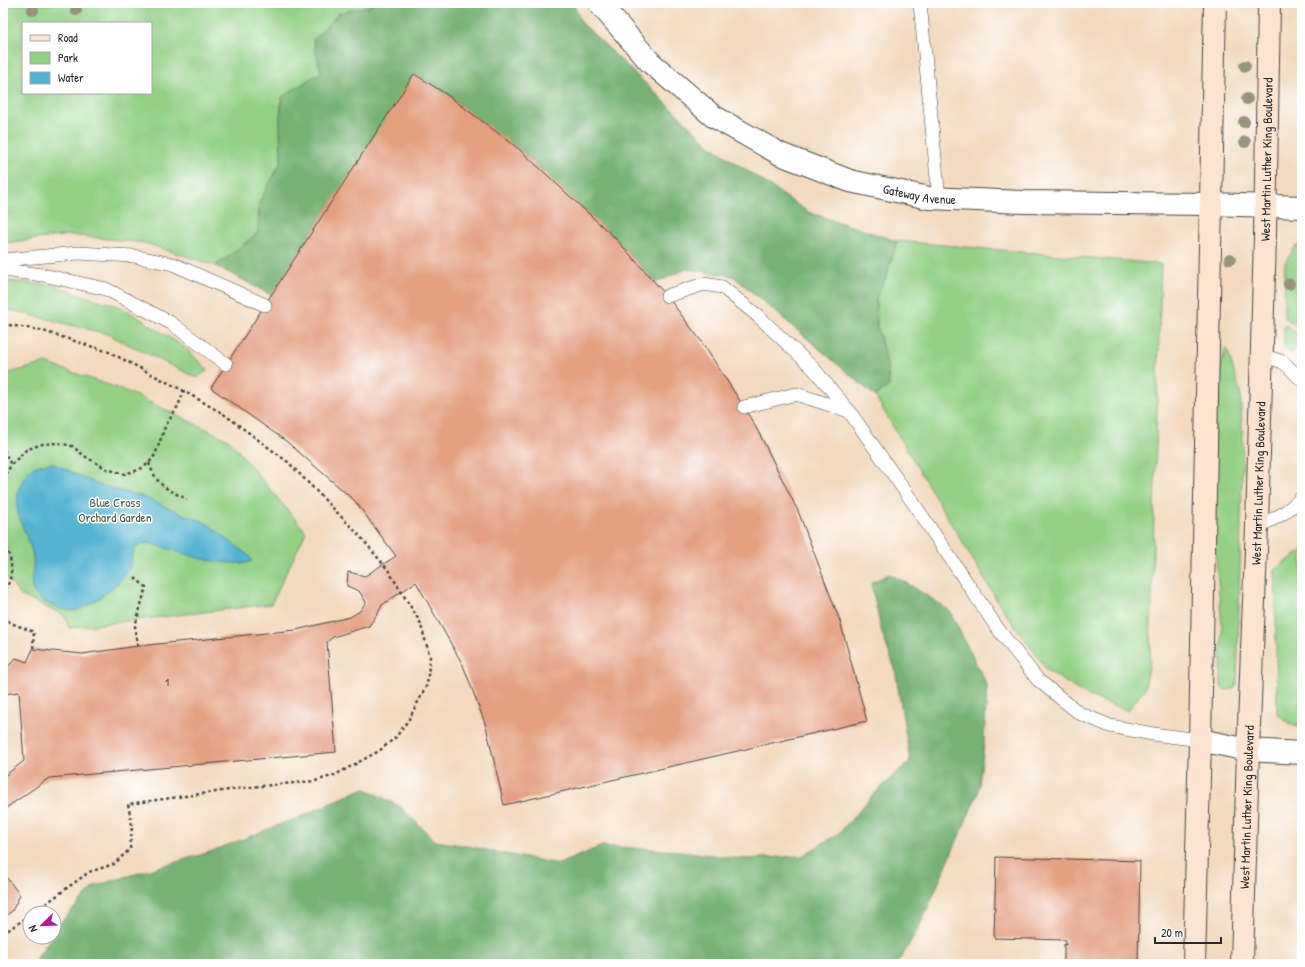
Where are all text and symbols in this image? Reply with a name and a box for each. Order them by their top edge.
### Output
legend [22,22,152,94]
text: Road [58,29,78,46]
text: Park [58,49,78,66]
text: Water [58,69,84,86]
street label: West Martin Luther King Boulevard [1256,77,1277,241]
street label: Gateway Avenue [881,179,956,208]
street label: West Martin Luther King Boulevard [1246,401,1269,565]
park label: Blue Cross Orchard Garden [78,493,152,526]
house number: 1 [165,675,169,689]
street label: West Martin Luther King Boulevard [1235,725,1258,889]
north arrow [22,905,62,945]
scale bar [1155,919,1221,945]
text: N [25,923,40,934]
text: 20 m [1161,924,1183,941]

